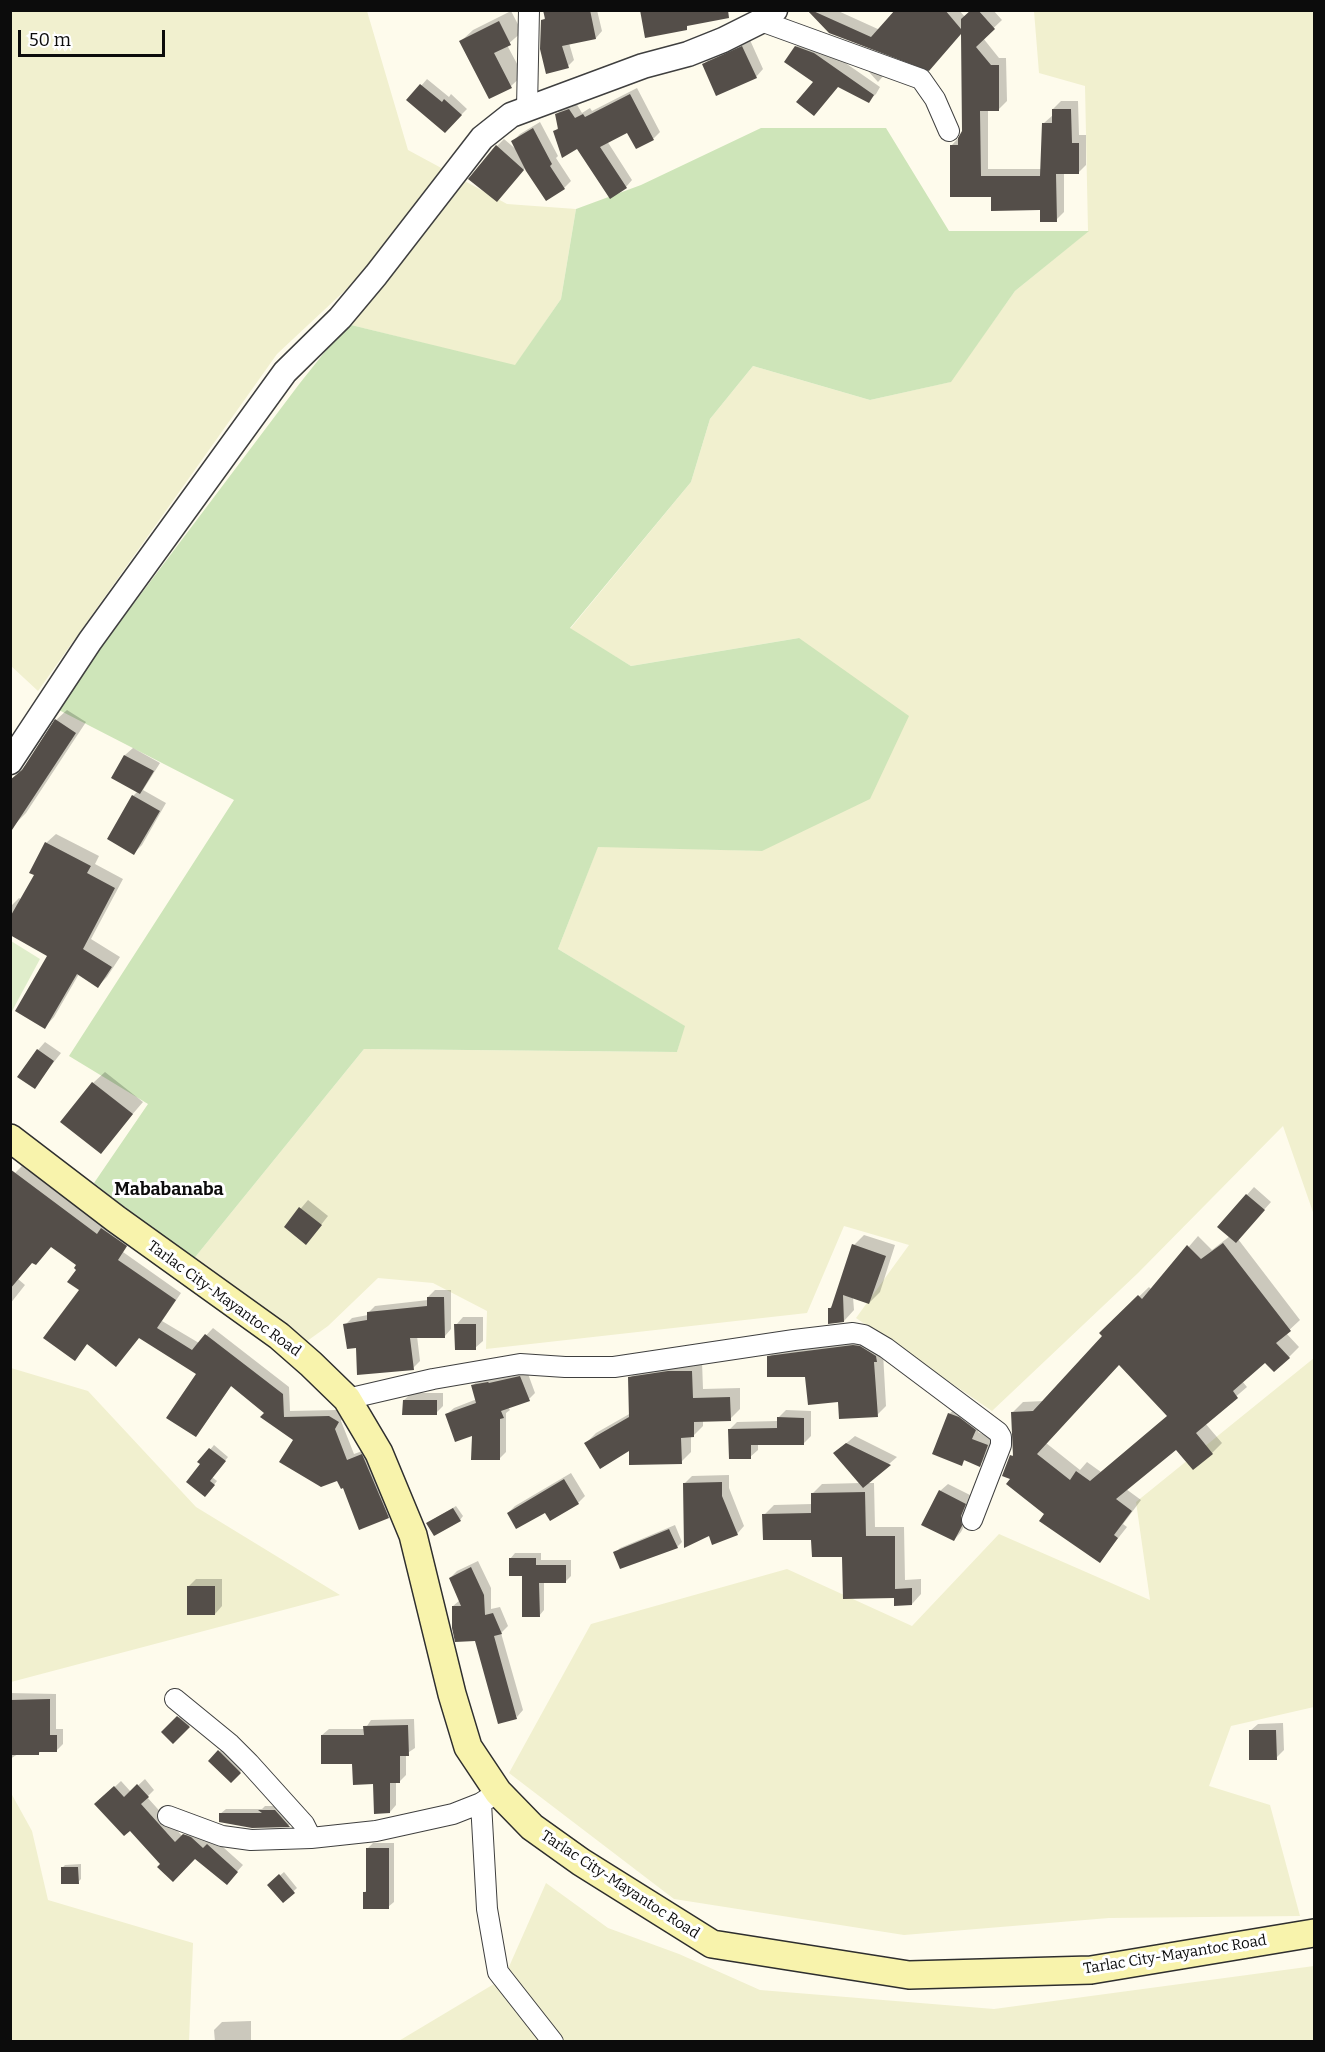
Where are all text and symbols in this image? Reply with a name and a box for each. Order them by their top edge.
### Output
scale bar [21,18,168,56]
text: 50 m [29,29,71,51]
district label: Mababanaba [114,1179,224,1201]
street label: Tarlac City-Mayantoc Road [144,1237,304,1361]
street label: Tarlac City-Mayantoc Road [537,1827,703,1943]
street label: Tarlac City-Mayantoc Road [1082,1932,1268,1978]

